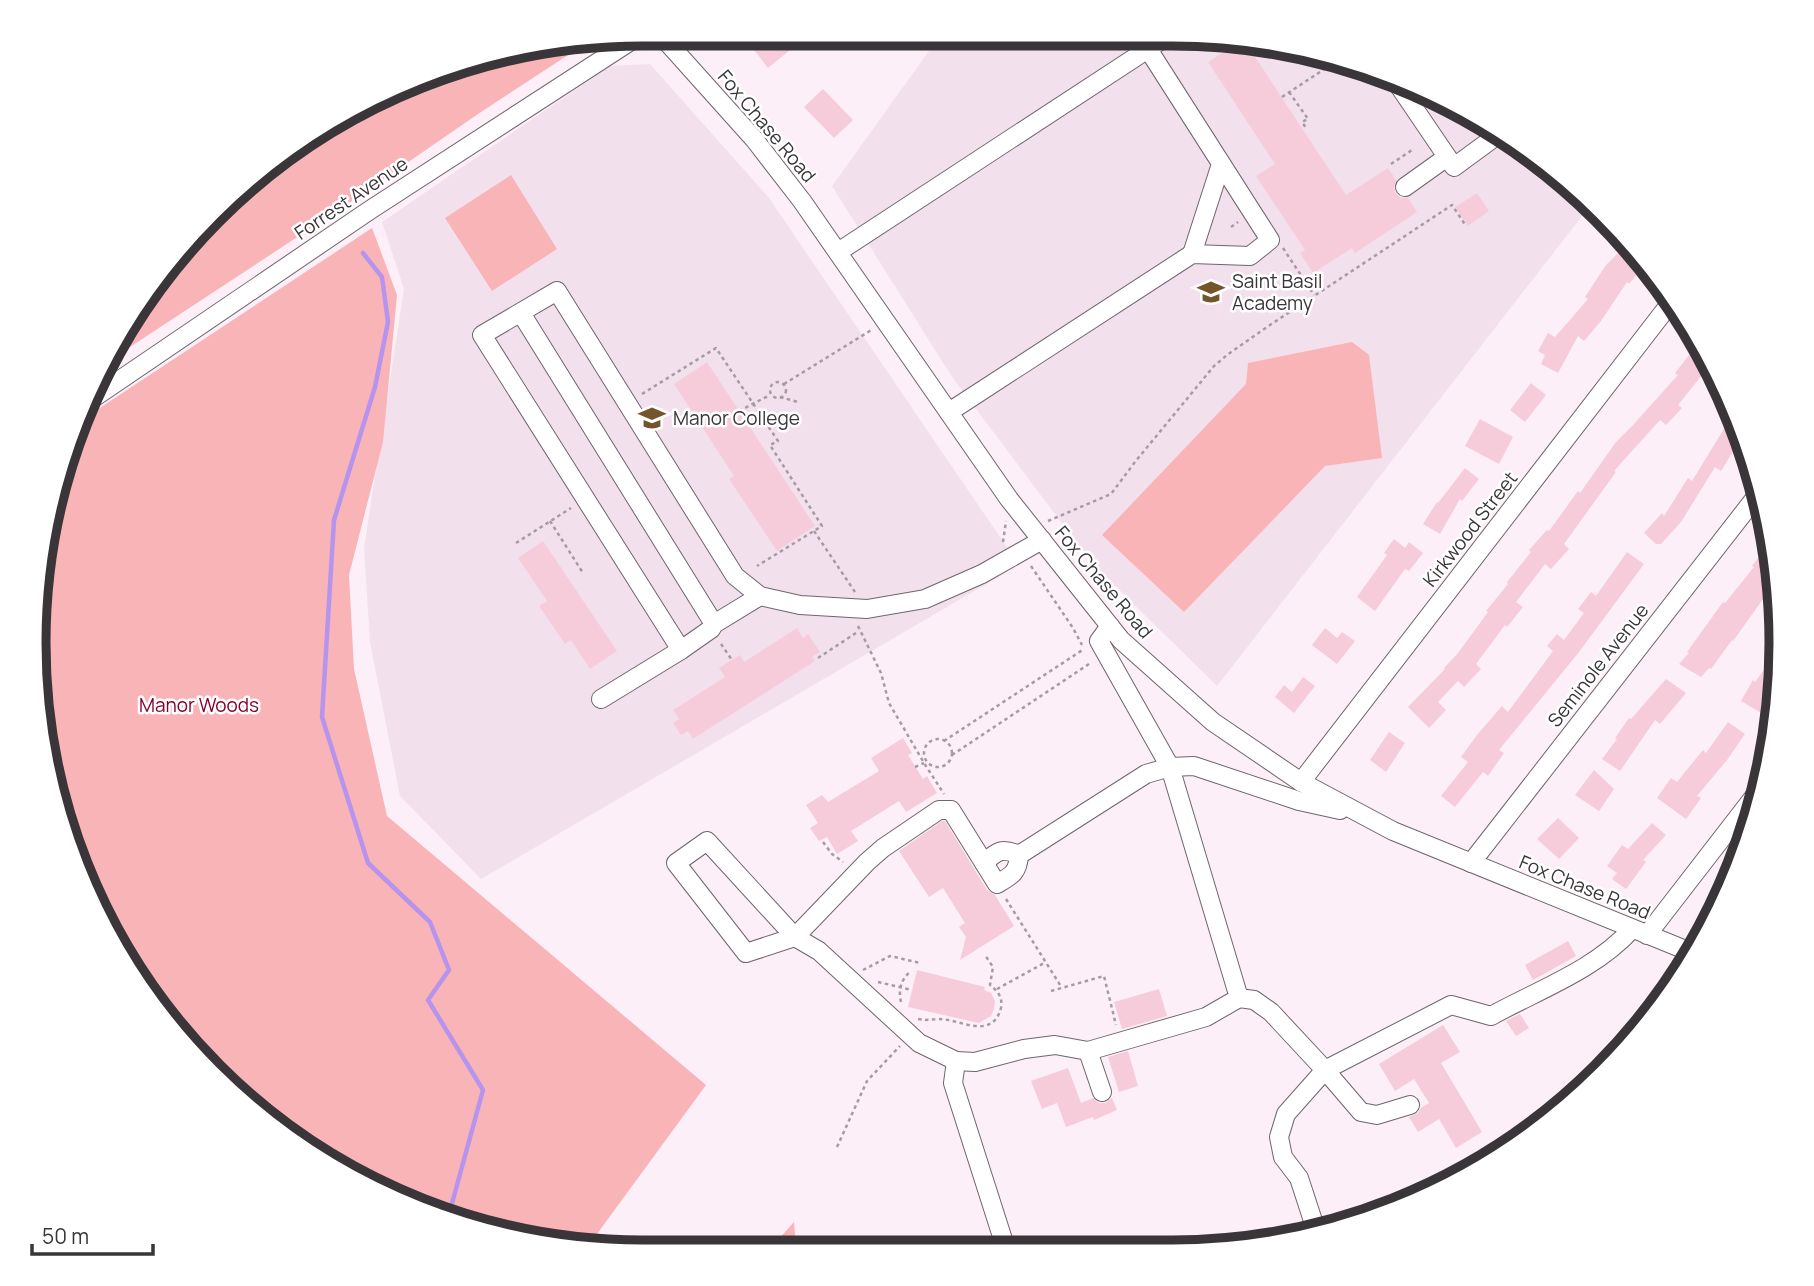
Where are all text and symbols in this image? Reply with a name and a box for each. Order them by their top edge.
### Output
street label: Fox Chase Road [712,64,822,188]
street label: Forrest Avenue [289,150,413,246]
place label: Saint Basil Academy [1232,268,1322,316]
school or university icon: Saint Basil Academy [1196,277,1226,307]
school or university icon: Manor College [637,403,667,433]
place label: Manor College [673,405,800,431]
street label: Kirkwood Street [1417,466,1523,592]
street label: Fox Chase Road [1049,520,1159,644]
street label: Seminole Avenue [1542,598,1654,732]
park label: Manor Woods [139,692,259,718]
street label: Fox Chase Road [1515,849,1655,925]
scale bar [32,1212,152,1256]
text: 50 m [42,1222,89,1250]

